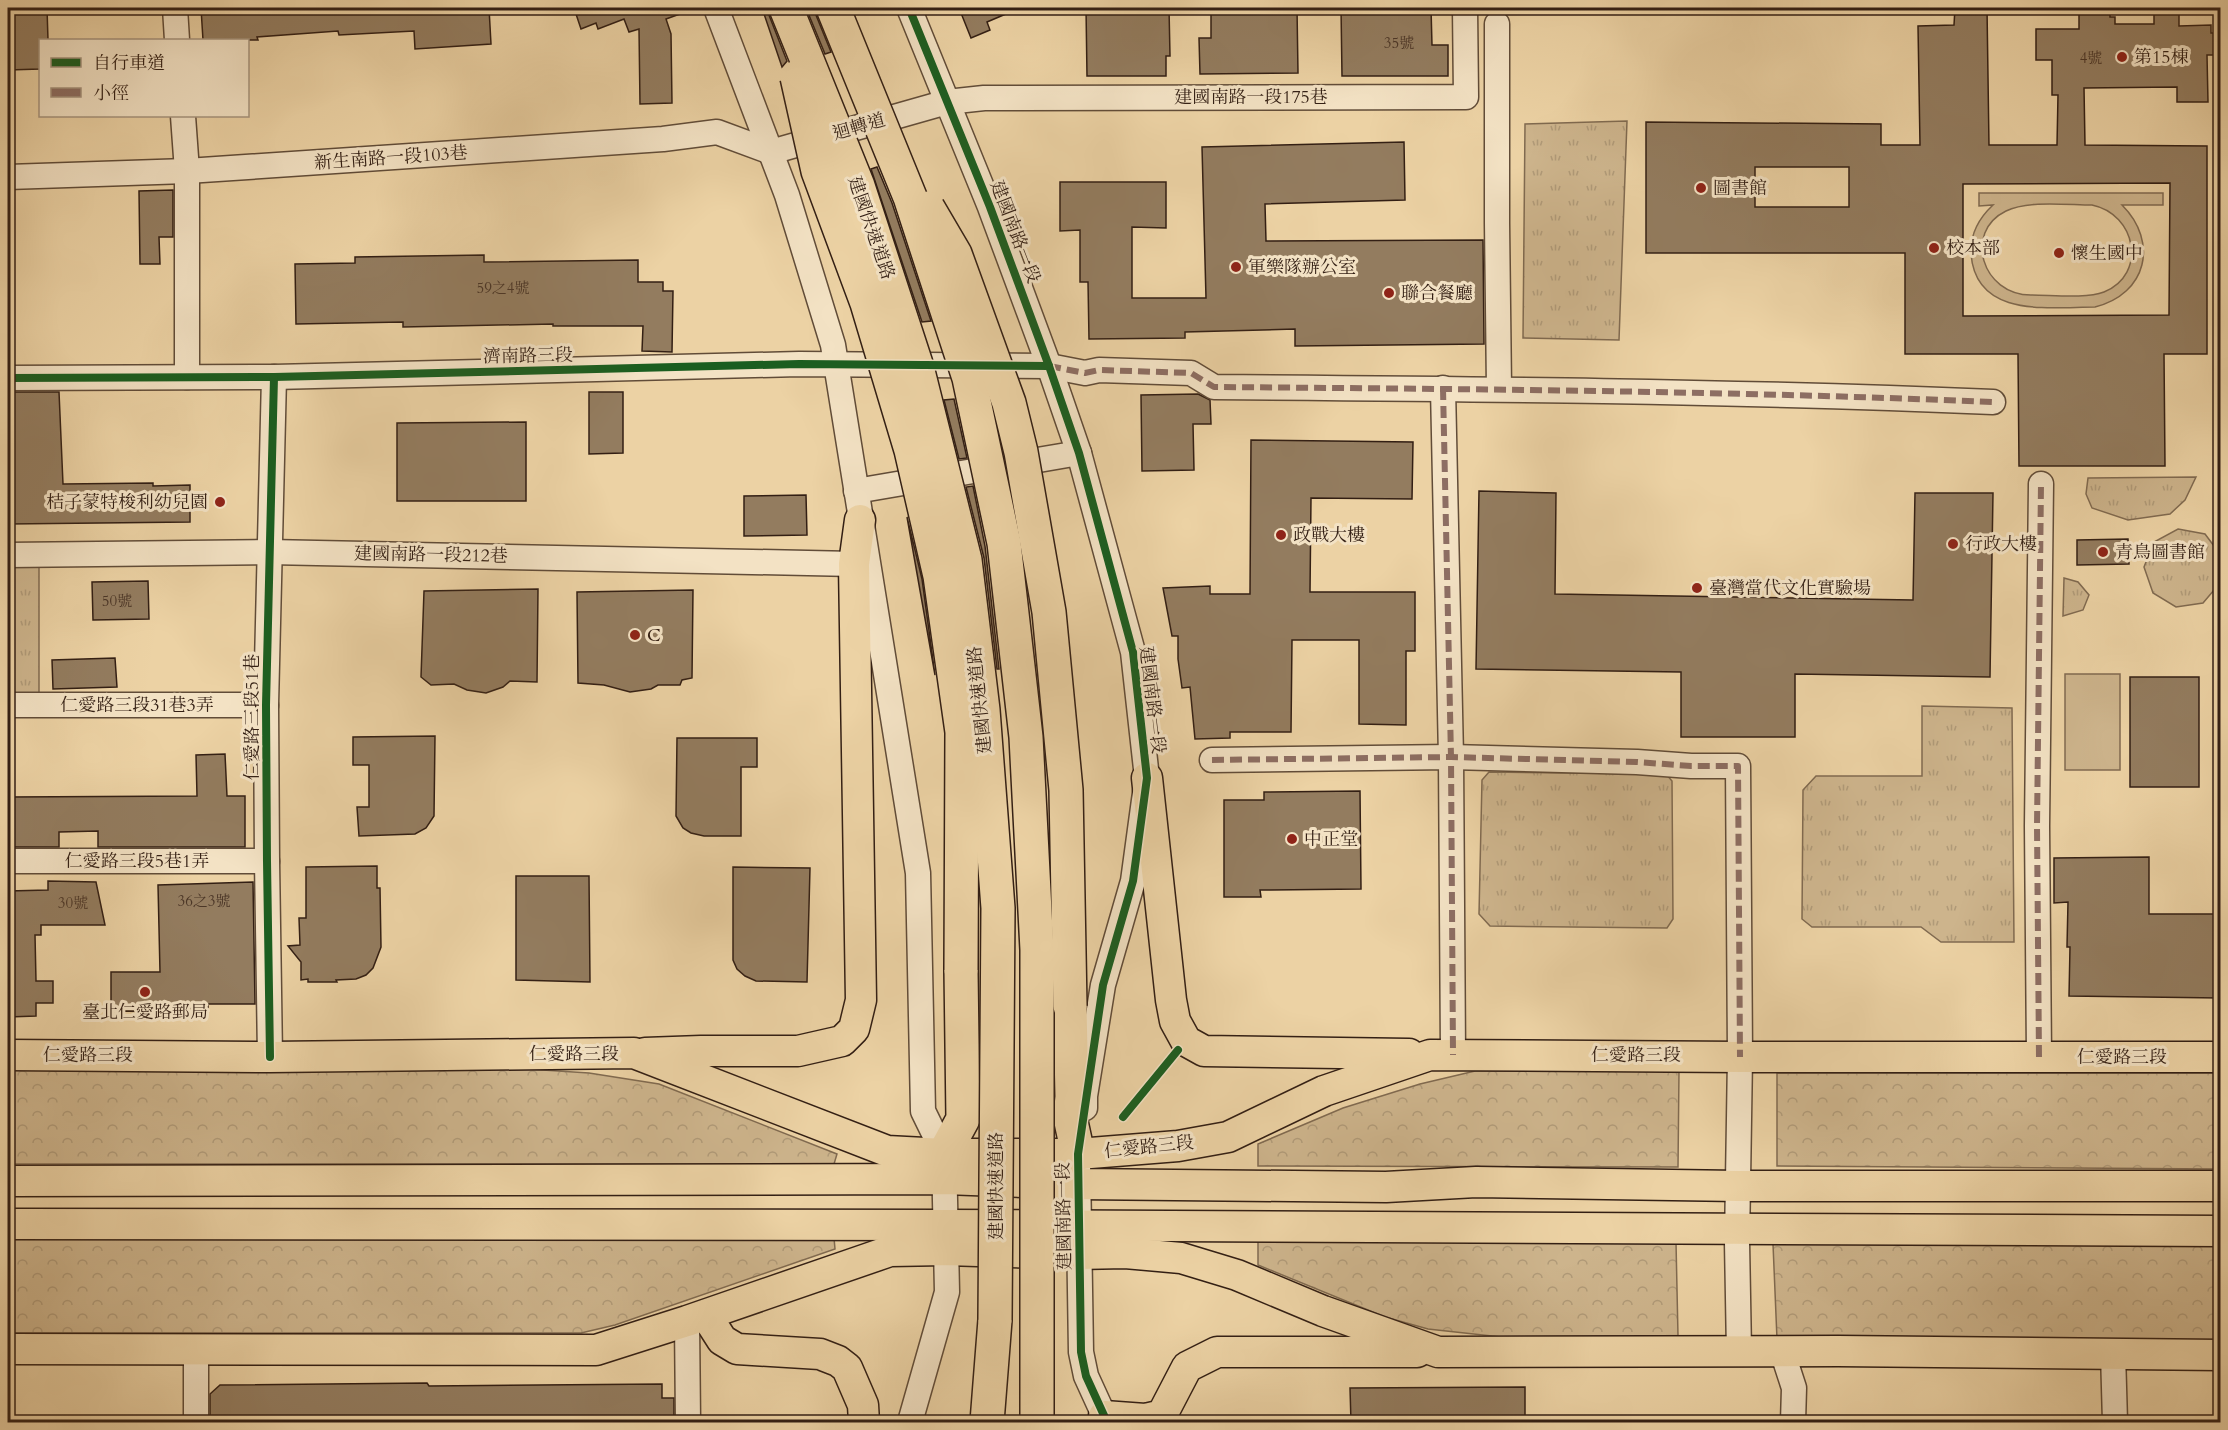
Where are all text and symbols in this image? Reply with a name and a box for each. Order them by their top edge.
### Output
house number: 35號 [1384,33,1414,53]
legend [39,39,249,117]
place label: 第15棟 [2134,45,2188,70]
house number: 4號 [2080,48,2102,68]
marker: 第15棟 [2115,50,2129,64]
text: 自行車道 [93,51,165,76]
text: 小徑 [93,81,129,106]
street label: 建國南路一段175巷 [1174,85,1328,110]
street label: 迴轉道 [830,108,888,146]
street label: 新生南路一段103巷 [313,140,469,176]
street label: 建國快速道路 [842,173,900,283]
place label: 圖書館 [1713,176,1767,201]
street label: 建國南路一段 [984,177,1046,287]
marker: 圖書館 [1694,181,1708,195]
place label: 校本部 [1946,236,2000,261]
marker: 校本部 [1927,241,1941,255]
place label: 懷生國中 [2071,241,2143,266]
marker: 懷生國中 [2052,246,2066,260]
place label: 軍樂隊辦公室 [1248,255,1356,280]
marker: 軍樂隊辦公室 [1229,260,1243,274]
house number: 59之4號 [476,278,530,298]
place label: 聯合餐廳 [1401,281,1473,306]
marker: 聯合餐廳 [1382,286,1396,300]
street label: 濟南路三段 [483,343,573,369]
place label: 桔子蒙特梭利幼兒園 [46,490,208,515]
marker: 桔子蒙特梭利幼兒園 [213,495,227,509]
place label: 政戰大樓 [1293,523,1365,548]
marker: 政戰大樓 [1274,528,1288,542]
place label: 行政大樓 [1965,532,2037,557]
marker: 行政大樓 [1946,537,1960,551]
place label: 青鳥圖書館 [2115,540,2205,565]
street label: 建國南路一段212巷 [354,541,508,569]
marker: 青鳥圖書館 [2096,545,2110,559]
place label: 臺灣當代文化實驗場 [1709,576,1871,601]
marker: 臺灣當代文化實驗場 [1690,581,1704,595]
house number: 50號 [102,591,132,611]
place label: C [647,623,661,648]
marker: C [628,628,642,642]
street label: 建國快速道路 [962,645,998,755]
street label: 建國南路一段 [1133,645,1171,755]
street label: 仁愛路三段51巷 [240,654,265,780]
street label: 仁愛路三段31巷3弄 [60,693,214,718]
place label: 中正堂 [1304,827,1358,852]
marker: 中正堂 [1285,832,1299,846]
street label: 仁愛路三段5巷1弄 [65,849,209,874]
house number: 36之3號 [177,891,231,911]
house number: 30號 [58,893,88,913]
marker: 臺北仁愛路郵局 [138,985,152,999]
place label: 臺北仁愛路郵局 [82,1000,208,1025]
street label: 仁愛路三段 [529,1042,619,1067]
street label: 仁愛路三段 [43,1043,133,1068]
street label: 仁愛路三段 [1591,1043,1681,1068]
street label: 仁愛路三段 [2077,1045,2167,1070]
street label: 仁愛路三段 [1103,1130,1195,1164]
street label: 建國快速道路 [984,1132,1009,1240]
street label: 建國南路一段 [1051,1162,1077,1270]

